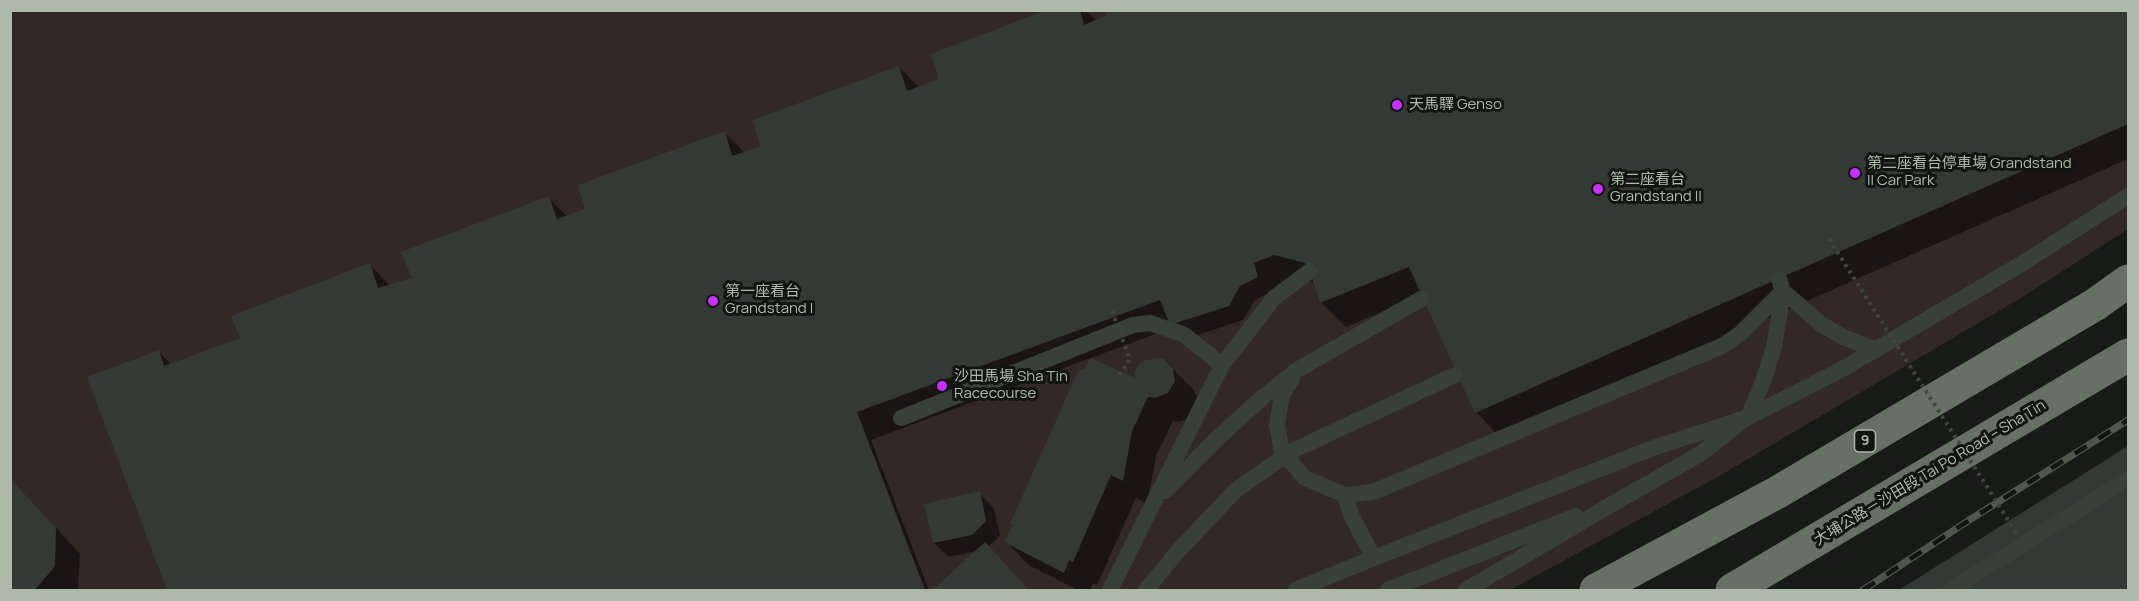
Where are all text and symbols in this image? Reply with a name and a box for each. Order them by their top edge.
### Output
place label: 天馬驛 Genso [1409,96,1502,114]
marker: 天馬驛 Genso [1390,98,1404,112]
place label: 第二座看台停車場 Grandstand II Car Park [1867,155,2072,190]
marker: 第二座看台停車場 Grandstand II Car Park [1848,166,1862,180]
place label: 第二座看台 Grandstand II [1610,171,1702,206]
marker: 第二座看台 Grandstand II [1591,182,1605,196]
place label: 第一座看台 Grandstand I [725,283,813,318]
marker: 第一座看台 Grandstand I [706,294,720,308]
place label: 沙田馬場 Sha Tin Racecourse [954,368,1068,403]
marker: 沙田馬場 Sha Tin Racecourse [935,379,949,393]
street label: 大埔公路－沙田段 Tai Po Road – Sha Tin [1811,396,2049,550]
road number: 9 [1854,430,1876,452]

